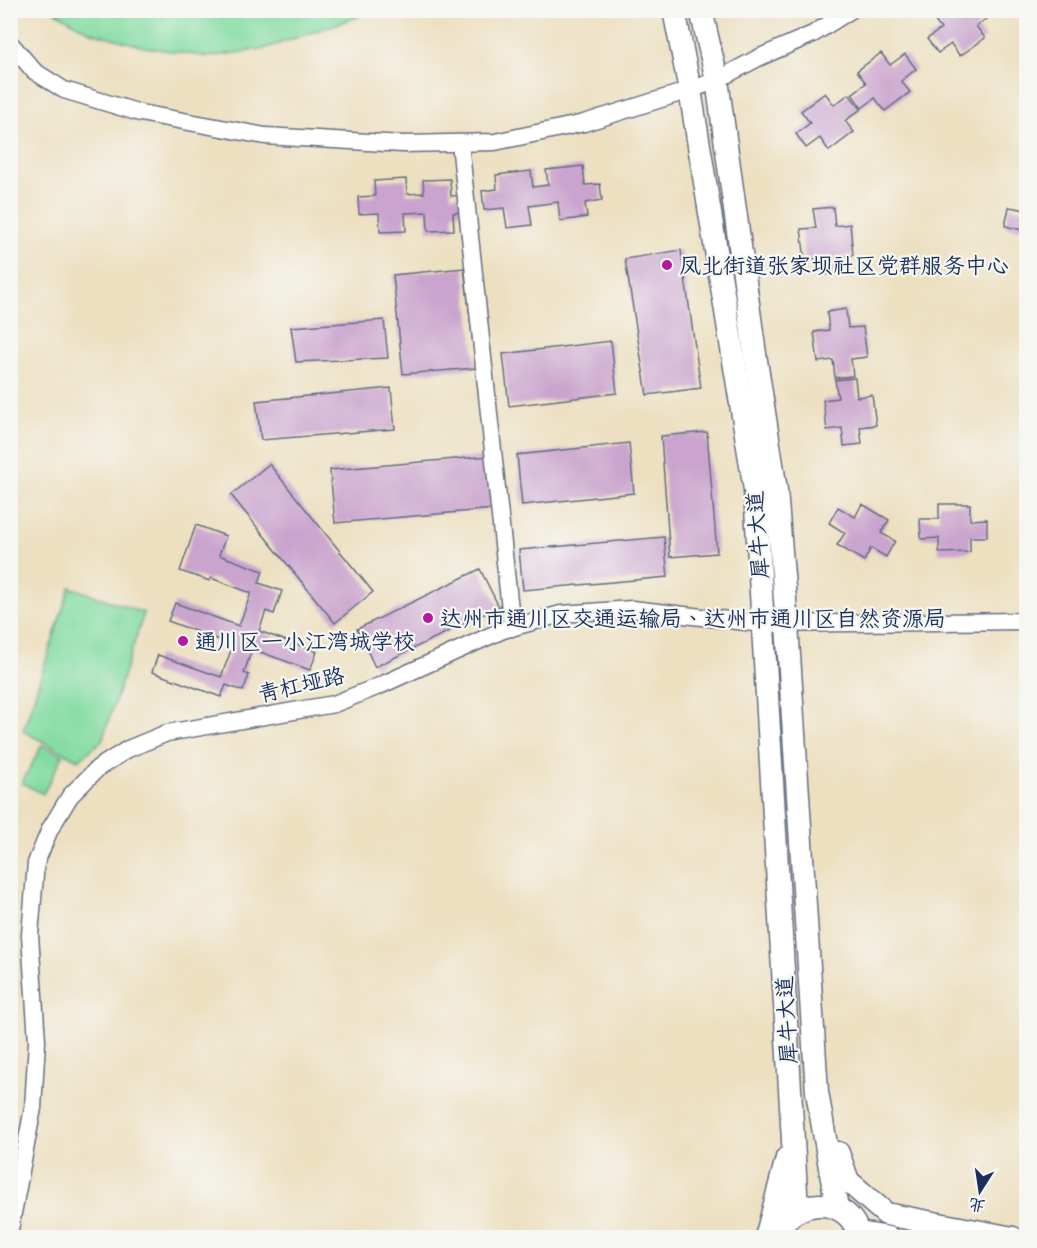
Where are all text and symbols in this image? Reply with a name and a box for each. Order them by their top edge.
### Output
place label: 凤北街道张家坝社区党群服务中心 [679,246,1009,285]
marker: 凤北街道张家坝社区党群服务中心 [660,258,674,272]
street label: 犀牛大道 [735,490,780,580]
place label: 达州市通川区交通运输局、达州市通川区自然资源局 [440,599,946,638]
marker: 达州市通川区交通运输局、达州市通川区自然资源局 [421,611,435,625]
place label: 通川区一小江湾城学校 [195,622,415,661]
marker: 通川区一小江湾城学校 [176,634,190,648]
street label: 青杠垭路 [254,656,348,713]
street label: 犀牛大道 [765,975,808,1065]
north arrow [950,1161,1010,1221]
text: 北 [966,1189,988,1221]

